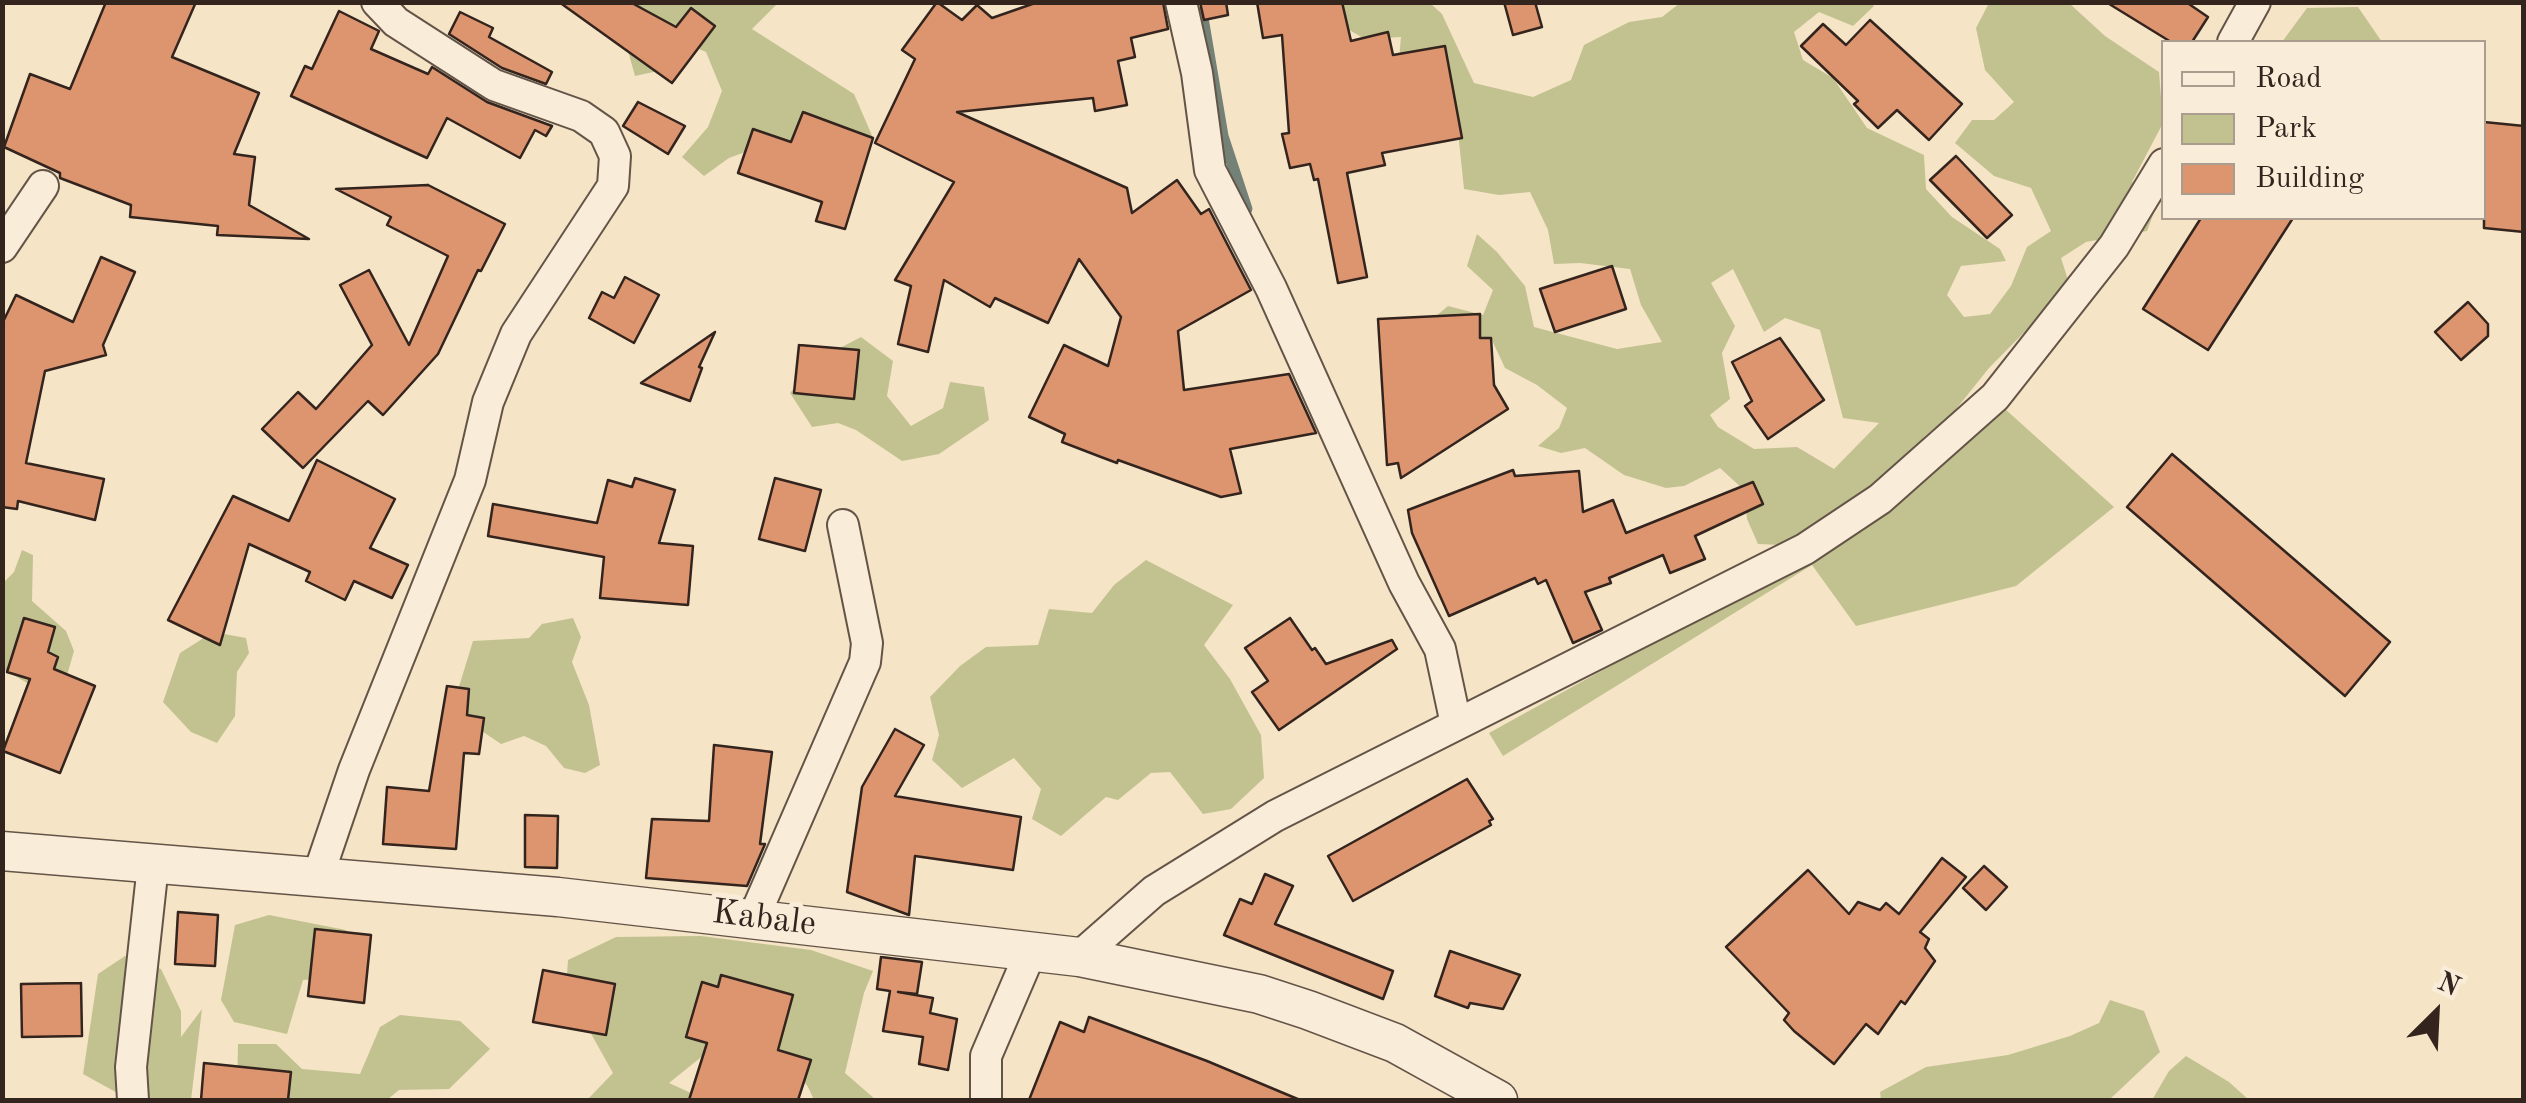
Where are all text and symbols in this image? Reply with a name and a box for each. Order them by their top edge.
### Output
legend [2161,40,2486,220]
text: Road [2255,64,2322,94]
text: Park [2255,114,2317,144]
text: Building [2255,164,2364,194]
street label: Kabale [710,892,818,946]
north arrow [2386,963,2486,1063]
text: N [2433,968,2464,1003]

